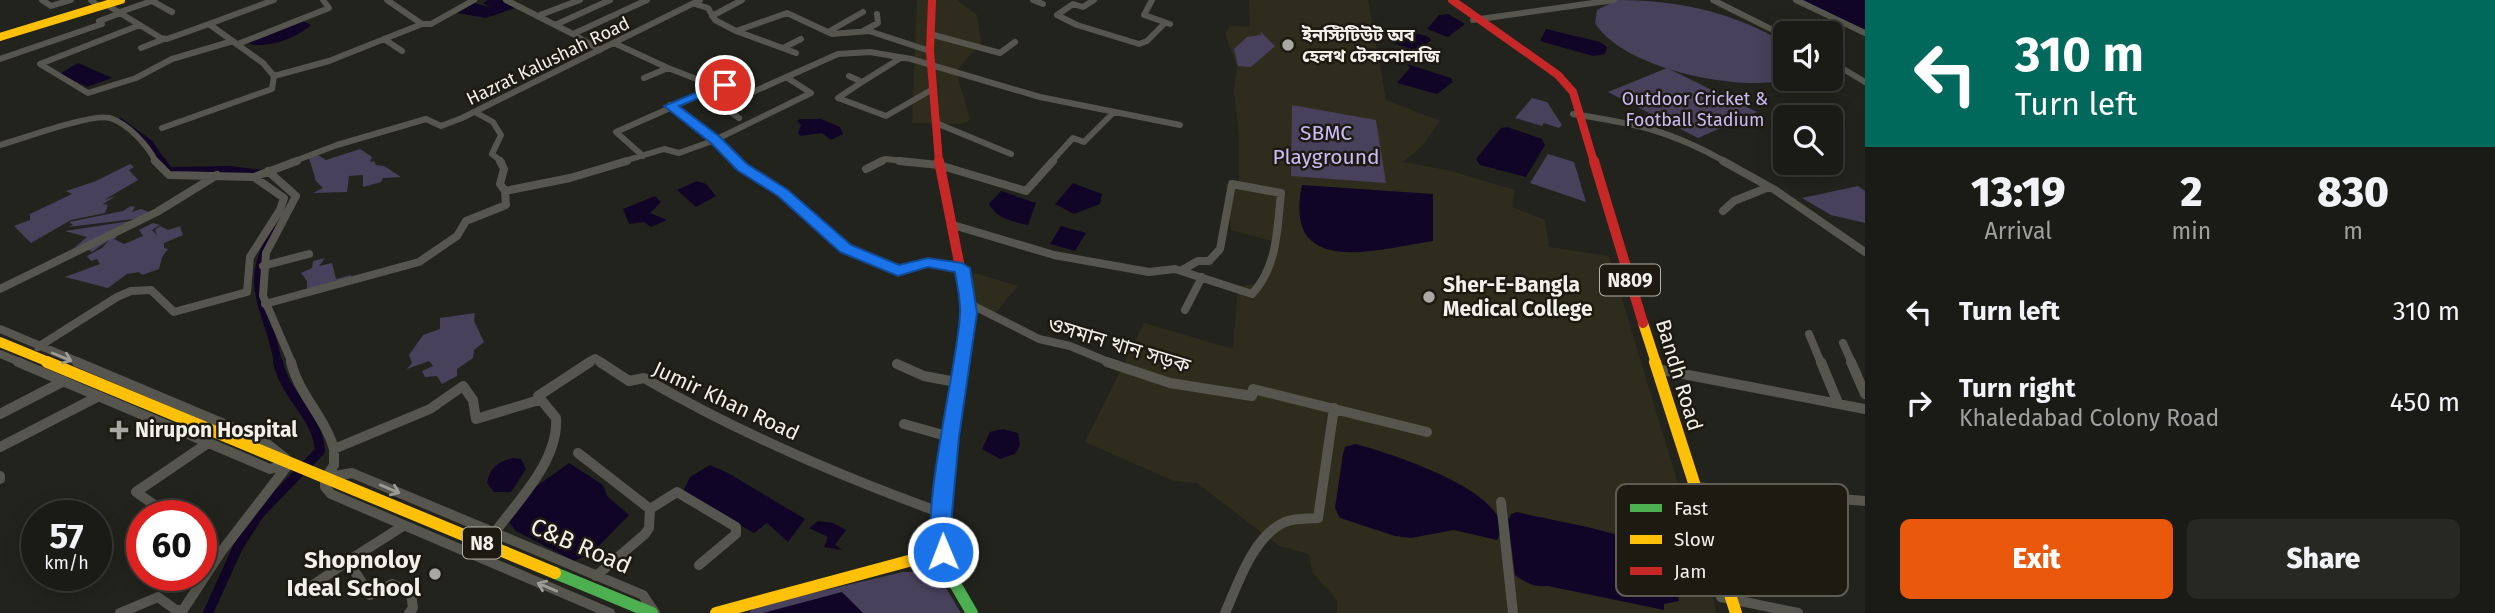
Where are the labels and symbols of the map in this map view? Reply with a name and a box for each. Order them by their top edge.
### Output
street label: Hazrat Kalushah Road [463,12,633,110]
place label: ইনস্টিটিউট অব হেলথ টেকনোলজি [1301,24,1441,67]
marker: ইনস্টিটিউট অব হেলথ টেকনোলজি [1280,37,1296,53]
pin [695,55,755,115]
park label: Outdoor Cricket & Football Stadium [1622,88,1768,131]
park label: SBMC Playground [1272,120,1380,170]
road number: N809 [1600,264,1660,296]
place label: Sher-E-Bangla Medical College [1443,272,1593,322]
marker: Sher-E-Bangla Medical College [1421,289,1437,305]
street label: ওসমান খান সড়ক [1044,311,1195,379]
street label: Bandh Road [1650,316,1708,434]
one-way arrow [51,351,73,364]
street label: Jumir Khan Road [649,356,803,446]
place label: Nirupon Hospital [135,417,298,443]
marker: Nirupon Hospital [109,420,129,440]
one-way arrow [378,483,400,496]
legend [1616,484,1848,596]
text: Fast [1674,497,1708,520]
speed limit sign: 60 [126,500,217,591]
street label: C&B Road [526,512,636,580]
position arrow [906,515,980,589]
road number: N8 [463,528,501,558]
text: Slow [1674,528,1715,551]
place label: Shopnoloy Ideal School [287,546,422,602]
text: Jam [1674,560,1706,583]
marker: Shopnoloy Ideal School [427,566,443,582]
one-way arrow [537,580,559,593]

